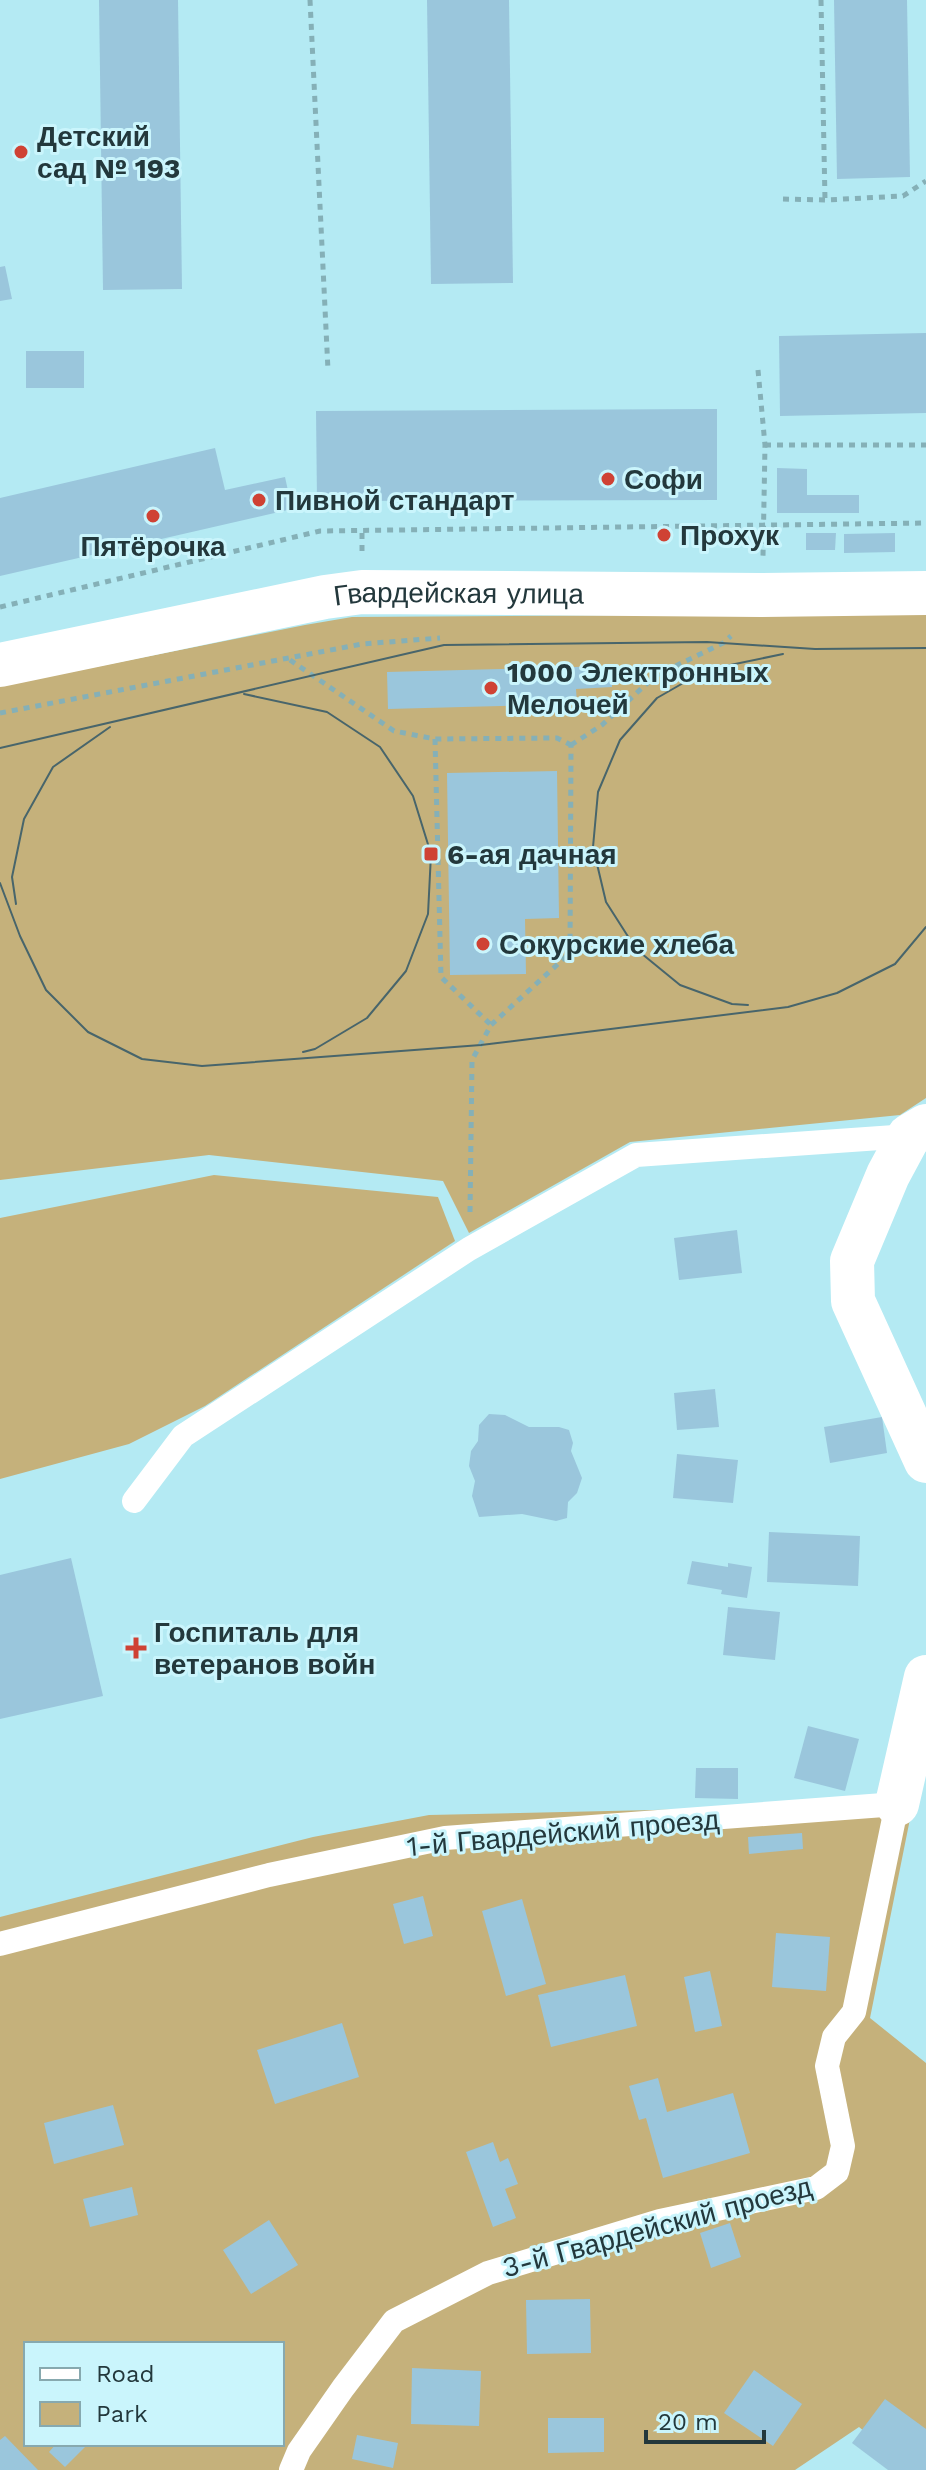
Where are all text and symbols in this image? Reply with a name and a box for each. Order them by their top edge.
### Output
place label: Детский сад № 193 [37,120,180,185]
marker: Детский сад № 193 [12,143,30,161]
place label: Софи [624,463,703,496]
marker: Софи [599,470,617,488]
place label: Пивной стандарт [275,484,514,517]
marker: Пивной стандарт [250,491,268,509]
marker: Пятёрочка [144,507,162,525]
place label: Прохук [680,519,780,552]
marker: Прохук [655,526,673,544]
place label: Пятёрочка [80,530,226,563]
street label: Гвардейская улица [331,575,584,612]
place label: 1000 Электронных Мелочей [507,656,769,721]
marker: 1000 Электронных Мелочей [482,679,500,697]
place label: 6-ая дачная [447,838,617,871]
marker: 6-ая дачная [422,845,440,863]
place label: Сокурские хлеба [499,928,735,961]
marker: Сокурские хлеба [474,935,492,953]
place label: Госпиталь для ветеранов войн [154,1616,375,1681]
marker: Госпиталь для ветеранов войн [125,1637,147,1659]
street label: 1-й Гвардейский проезд [405,1803,721,1863]
street label: 3-й Гвардейский проезд [499,2170,815,2284]
legend [24,2342,284,2446]
text: Road [96,2360,155,2388]
scale bar [646,2394,764,2444]
text: Park [96,2400,148,2428]
text: 20 m [658,2408,718,2436]

